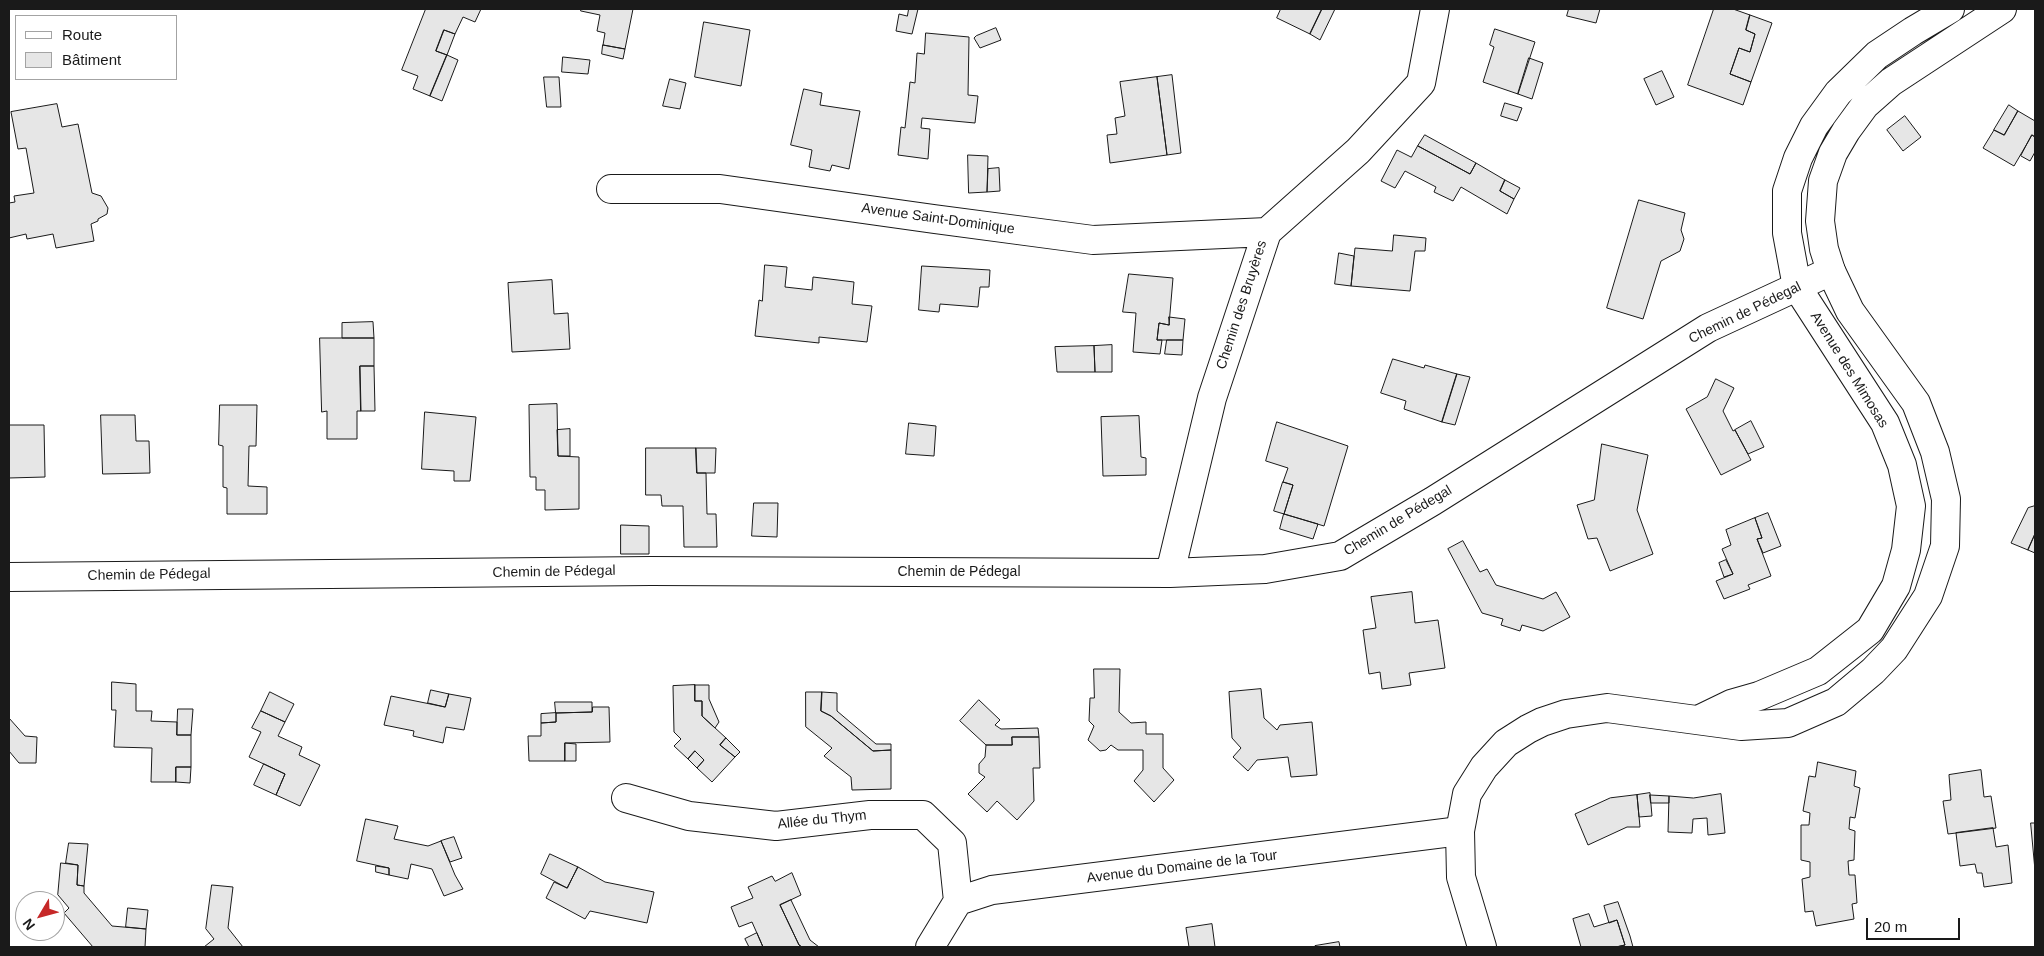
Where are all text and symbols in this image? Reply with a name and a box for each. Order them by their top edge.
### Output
legend [15,15,178,80]
text: Route [62,26,102,43]
text: Bâtiment [62,51,121,68]
street label: Avenue Saint-Dominique [860,200,1016,238]
street label: Chemin des Bruyères [1213,238,1271,372]
street label: Chemin de Pédegal [1686,278,1804,348]
street label: Avenue des Mimosas [1806,309,1892,431]
street label: Chemin de Pédegal [1341,482,1455,560]
street label: Chemin de Pédegal [492,563,616,581]
street label: Chemin de Pédegal [898,564,1020,580]
street label: Chemin de Pédegal [87,566,211,584]
street label: Allée du Thym [777,807,867,833]
street label: Avenue du Domaine de la Tour [1086,847,1278,887]
north arrow [15,891,65,941]
scale bar [1869,908,1963,940]
text: N [19,916,38,933]
text: 20 m [1874,918,1907,935]

